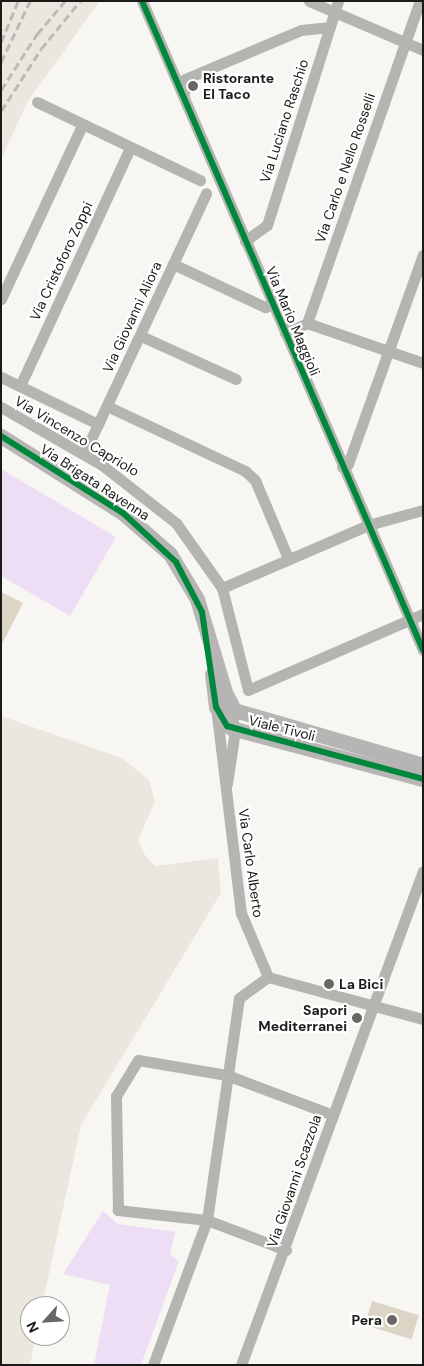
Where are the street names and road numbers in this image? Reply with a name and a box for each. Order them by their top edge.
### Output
street label: Via Luciano Raschio [256,57,312,185]
street label: Via Carlo e Nello Rosselli [311,91,379,245]
street label: Via Cristoforo Zoppi [26,199,96,323]
street label: Via Giovanni Aliora [99,259,165,375]
street label: Via Mario Maggioli [262,264,324,378]
street label: Via Vincenzo Capriolo [12,392,142,480]
street label: Via Brigata Ravenna [37,440,153,524]
street label: Viale Tivoli [247,712,317,744]
street label: Via Carlo Alberto [235,807,267,919]
street label: Via Giovanni Scazzola [263,1112,325,1250]

